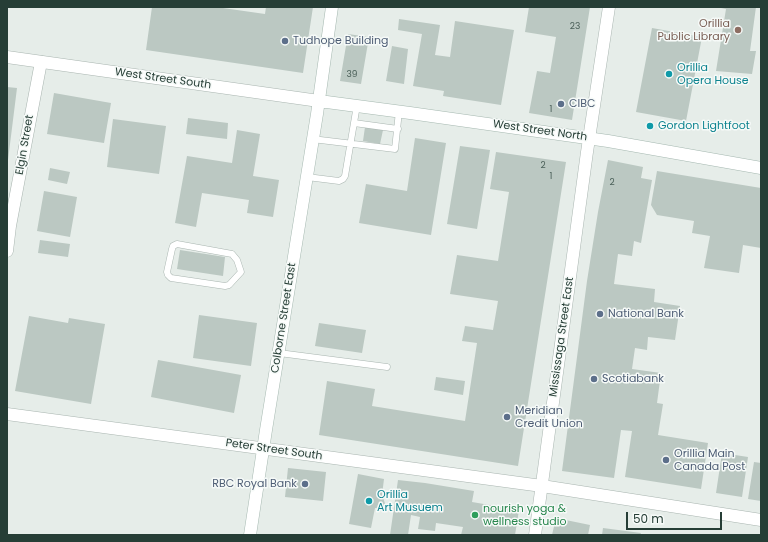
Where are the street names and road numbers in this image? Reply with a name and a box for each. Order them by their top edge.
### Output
street label: West Street South [114,66,212,92]
street label: Elgin Street [13,114,37,176]
street label: West Street North [492,118,588,144]
street label: Colborne Street East [269,262,299,374]
street label: Mississaga Street East [547,276,577,398]
street label: Peter Street South [225,437,323,463]

